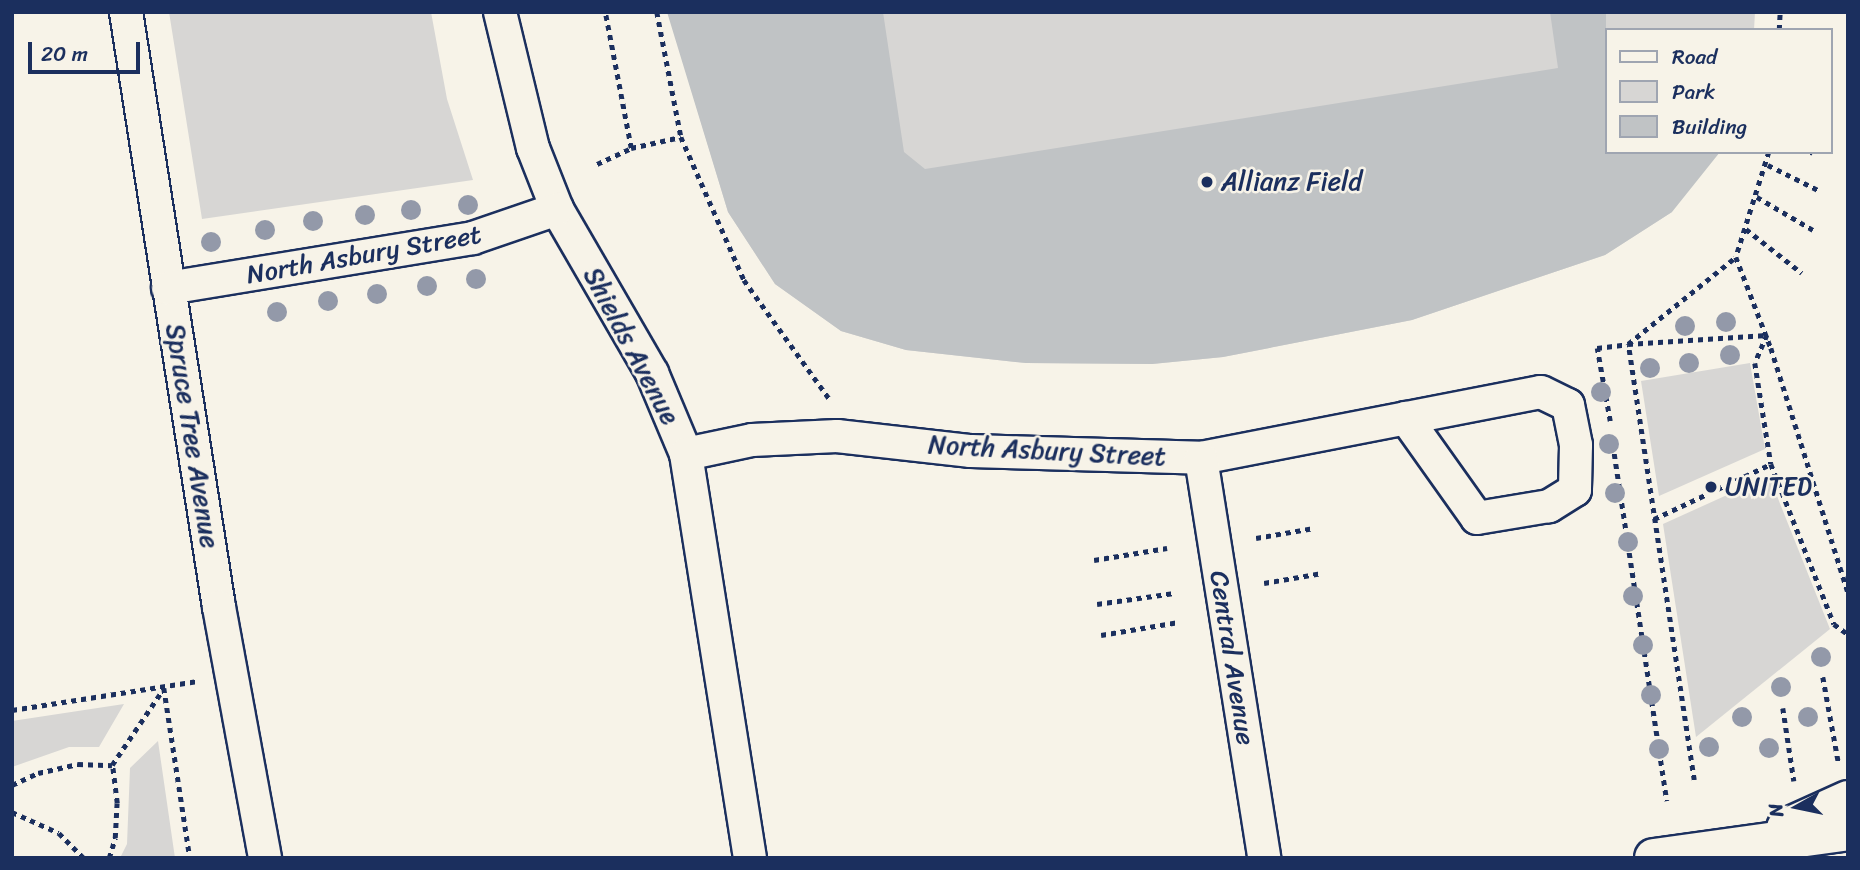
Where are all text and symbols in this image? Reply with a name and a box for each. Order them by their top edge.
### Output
scale bar [32,28,144,72]
legend [1604,28,1832,154]
text: 20 m [41,35,88,73]
text: Road [1672,38,1717,76]
text: Park [1672,73,1715,111]
text: Building [1672,108,1747,146]
place label: Allianz Field [1221,166,1362,198]
marker: Allianz Field [1199,174,1215,190]
street label: North Asbury Street [245,219,483,291]
street label: Shields Avenue [577,262,685,430]
street label: Spruce Tree Avenue [159,321,225,551]
street label: North Asbury Street [928,429,1166,473]
place label: UNITED [1725,471,1812,503]
marker: UNITED [1703,479,1719,495]
street label: Central Avenue [1203,569,1261,747]
north arrow [1762,772,1832,842]
text: N [1758,801,1793,819]

